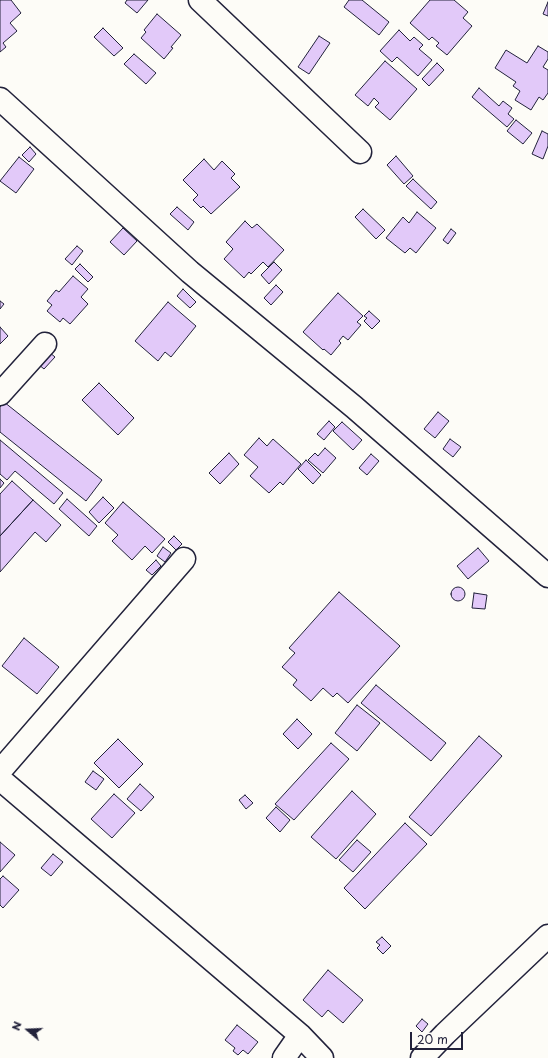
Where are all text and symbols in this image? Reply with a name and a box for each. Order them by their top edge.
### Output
north arrow [8,1010,48,1050]
text: N [7,1019,26,1033]
scale bar [412,1024,465,1050]
text: 20 m [417,1030,448,1048]

